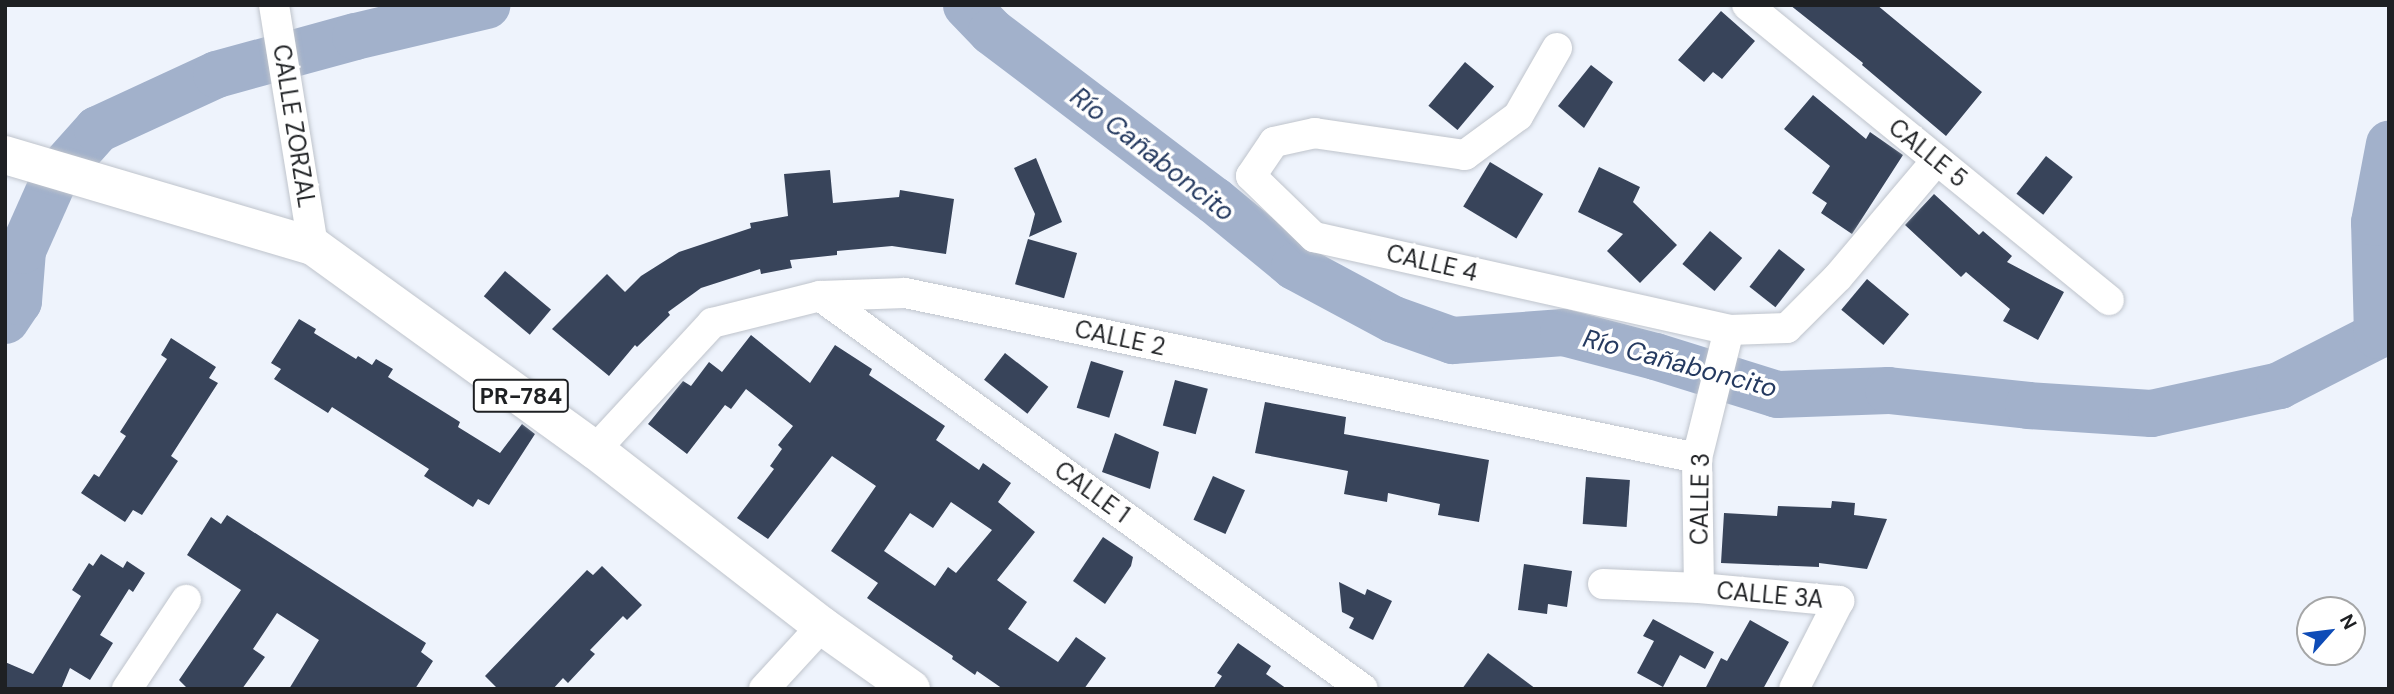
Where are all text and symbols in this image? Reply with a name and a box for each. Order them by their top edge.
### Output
street label: CALLE ZORZAL [267,42,321,210]
water label: Río Cañaboncito [1064,81,1240,229]
street label: CALLE 5 [1883,113,1973,193]
street label: CALLE 4 [1384,239,1480,287]
street label: CALLE 2 [1072,314,1168,362]
water label: Río Cañaboncito [1580,323,1780,405]
road number: PR-784 [472,376,570,416]
street label: CALLE 3 [1685,453,1715,545]
street label: CALLE 1 [1049,455,1135,529]
street label: CALLE 3A [1715,576,1825,614]
north arrow [2296,596,2366,666]
text: N [2334,610,2363,634]

